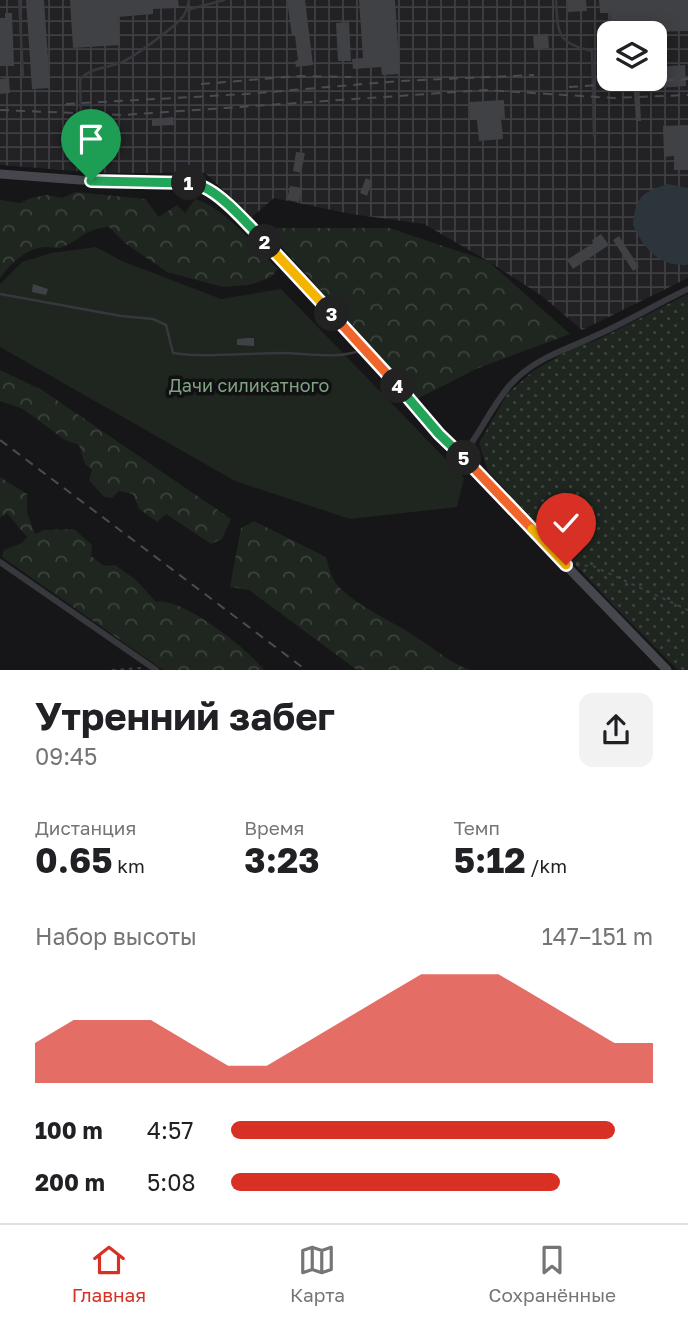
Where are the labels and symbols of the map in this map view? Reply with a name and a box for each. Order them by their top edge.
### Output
pin [61,109,121,181]
pin: 1 [172,166,206,200]
pin: 2 [247,224,282,260]
pin: 3 [314,296,350,332]
pin: 4 [380,368,416,404]
park label: Дачи силикатного [169,374,329,396]
pin: 5 [447,440,482,476]
pin [536,493,596,565]

